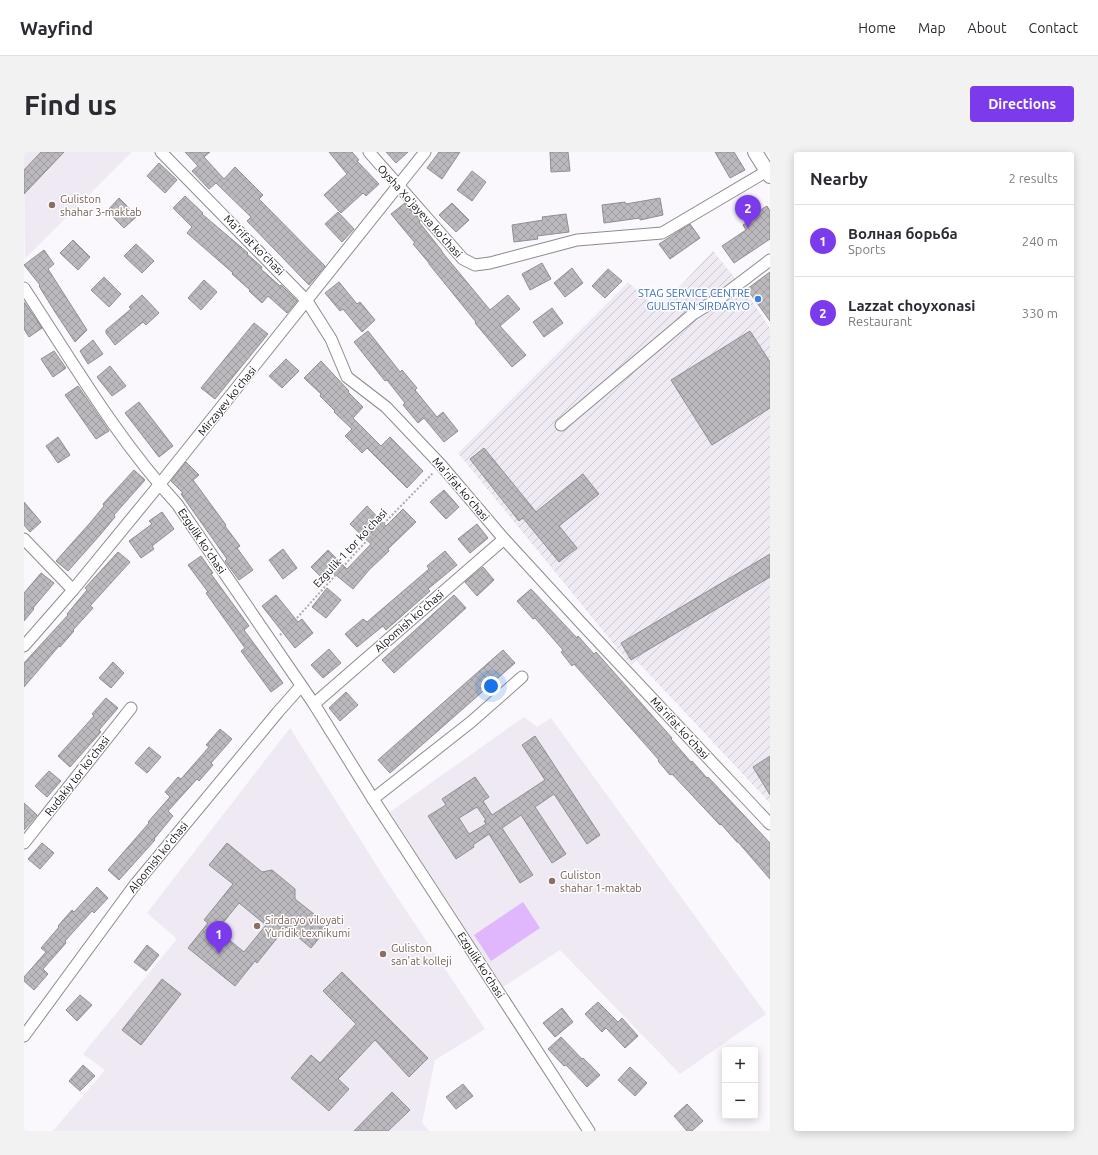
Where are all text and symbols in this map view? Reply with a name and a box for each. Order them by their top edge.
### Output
text: Wayfind [20,17,93,39]
text: Home [858,20,896,36]
text: Map [918,20,946,36]
text: About [968,20,1007,36]
text: Contact [1029,20,1078,36]
button: Directions [970,86,1074,122]
text: Find us [24,89,117,120]
street label: Oysha Xo'jayeva ko'chasi [375,162,465,260]
text: Nearby [810,169,868,188]
text: 2 results [1008,171,1058,185]
place label: Guliston shahar 3-maktab [60,193,142,218]
pin: 2 [735,195,761,228]
marker: Guliston shahar 3-maktab [47,200,57,210]
street label: Ma'rifat ko'chasi [222,213,286,277]
text: Волная борьба [848,225,958,242]
text: 1 [819,234,827,248]
text: 240 m [1022,234,1058,248]
text: Sports [848,242,886,256]
place label: STAG SERVICE CENTRE GULISTAN SIRDARYO [638,287,750,312]
marker: STAG SERVICE CENTRE GULISTAN SIRDARYO [753,294,763,304]
text: Lazzat choyxonasi [848,297,976,314]
text: 2 [819,306,827,320]
text: 330 m [1022,306,1058,320]
text: Restaurant [848,314,912,328]
street label: Mirzayev ko'chasi [196,364,258,438]
street label: Ma'rifat ko'chasi [430,455,492,523]
street label: Ezgulik ko'chasi [176,506,228,576]
street label: Ezgulik-1 tor ko'chasi [311,506,389,590]
street label: Alpomish ko'chasi [372,588,446,654]
your location [481,676,501,696]
street label: Ma'rifat ko'chasi [648,695,712,761]
street label: Rudakiy tor ko'chasi [42,734,112,818]
street label: Alpomish ko'chasi [126,819,190,895]
place label: Guliston shahar 1-maktab [560,869,642,894]
marker: Guliston shahar 1-maktab [547,876,557,886]
place label: Sirdaryo viloyati Yuridik texnikumi [265,914,350,939]
pin: 1 [206,921,232,954]
marker: Sirdaryo viloyati Yuridik texnikumi [252,921,262,931]
street label: Ezgulik ko'chasi [455,930,507,1000]
place label: Guliston san'at kolleji [391,942,452,967]
marker: Guliston san'at kolleji [378,949,388,959]
map controls [722,1047,758,1119]
button: + [722,1047,758,1083]
button: − [722,1083,758,1119]

